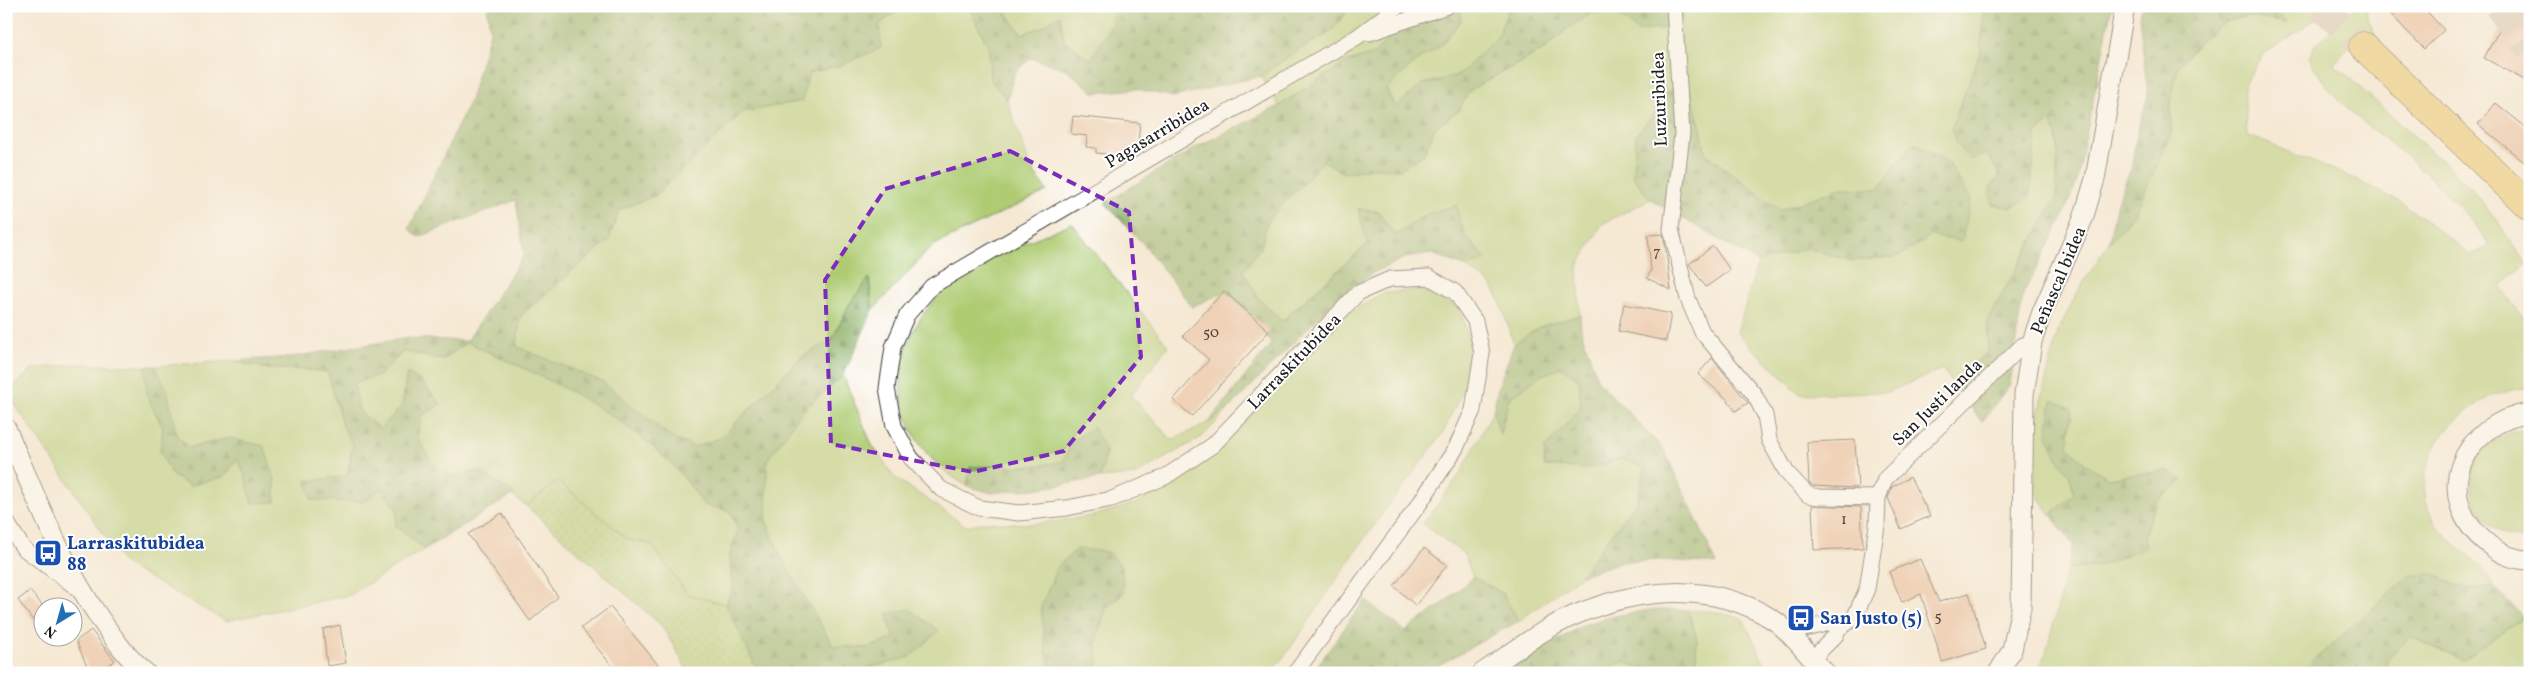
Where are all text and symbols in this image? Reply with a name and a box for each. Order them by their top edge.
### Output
street label: Luzuribidea [1646,51,1675,147]
street label: Pagasarribidea [1101,93,1215,175]
street label: Peñascal bidea [2025,223,2093,338]
house number: 7 [1653,242,1661,263]
street label: Larraskitubidea [1243,308,1348,416]
house number: 50 [1203,323,1219,344]
street label: San Justi landa [1887,354,1989,453]
house number: 1 [1841,510,1847,531]
place label: Larraskitubidea 88 [67,532,205,578]
bus stop icon: Larraskitubidea 88 [33,538,63,568]
north arrow [32,596,82,646]
bus stop icon: San Justo (5) [1786,603,1816,633]
place label: San Justo (5) [1820,607,1922,632]
house number: 5 [1934,607,1942,628]
text: N [41,621,61,642]

